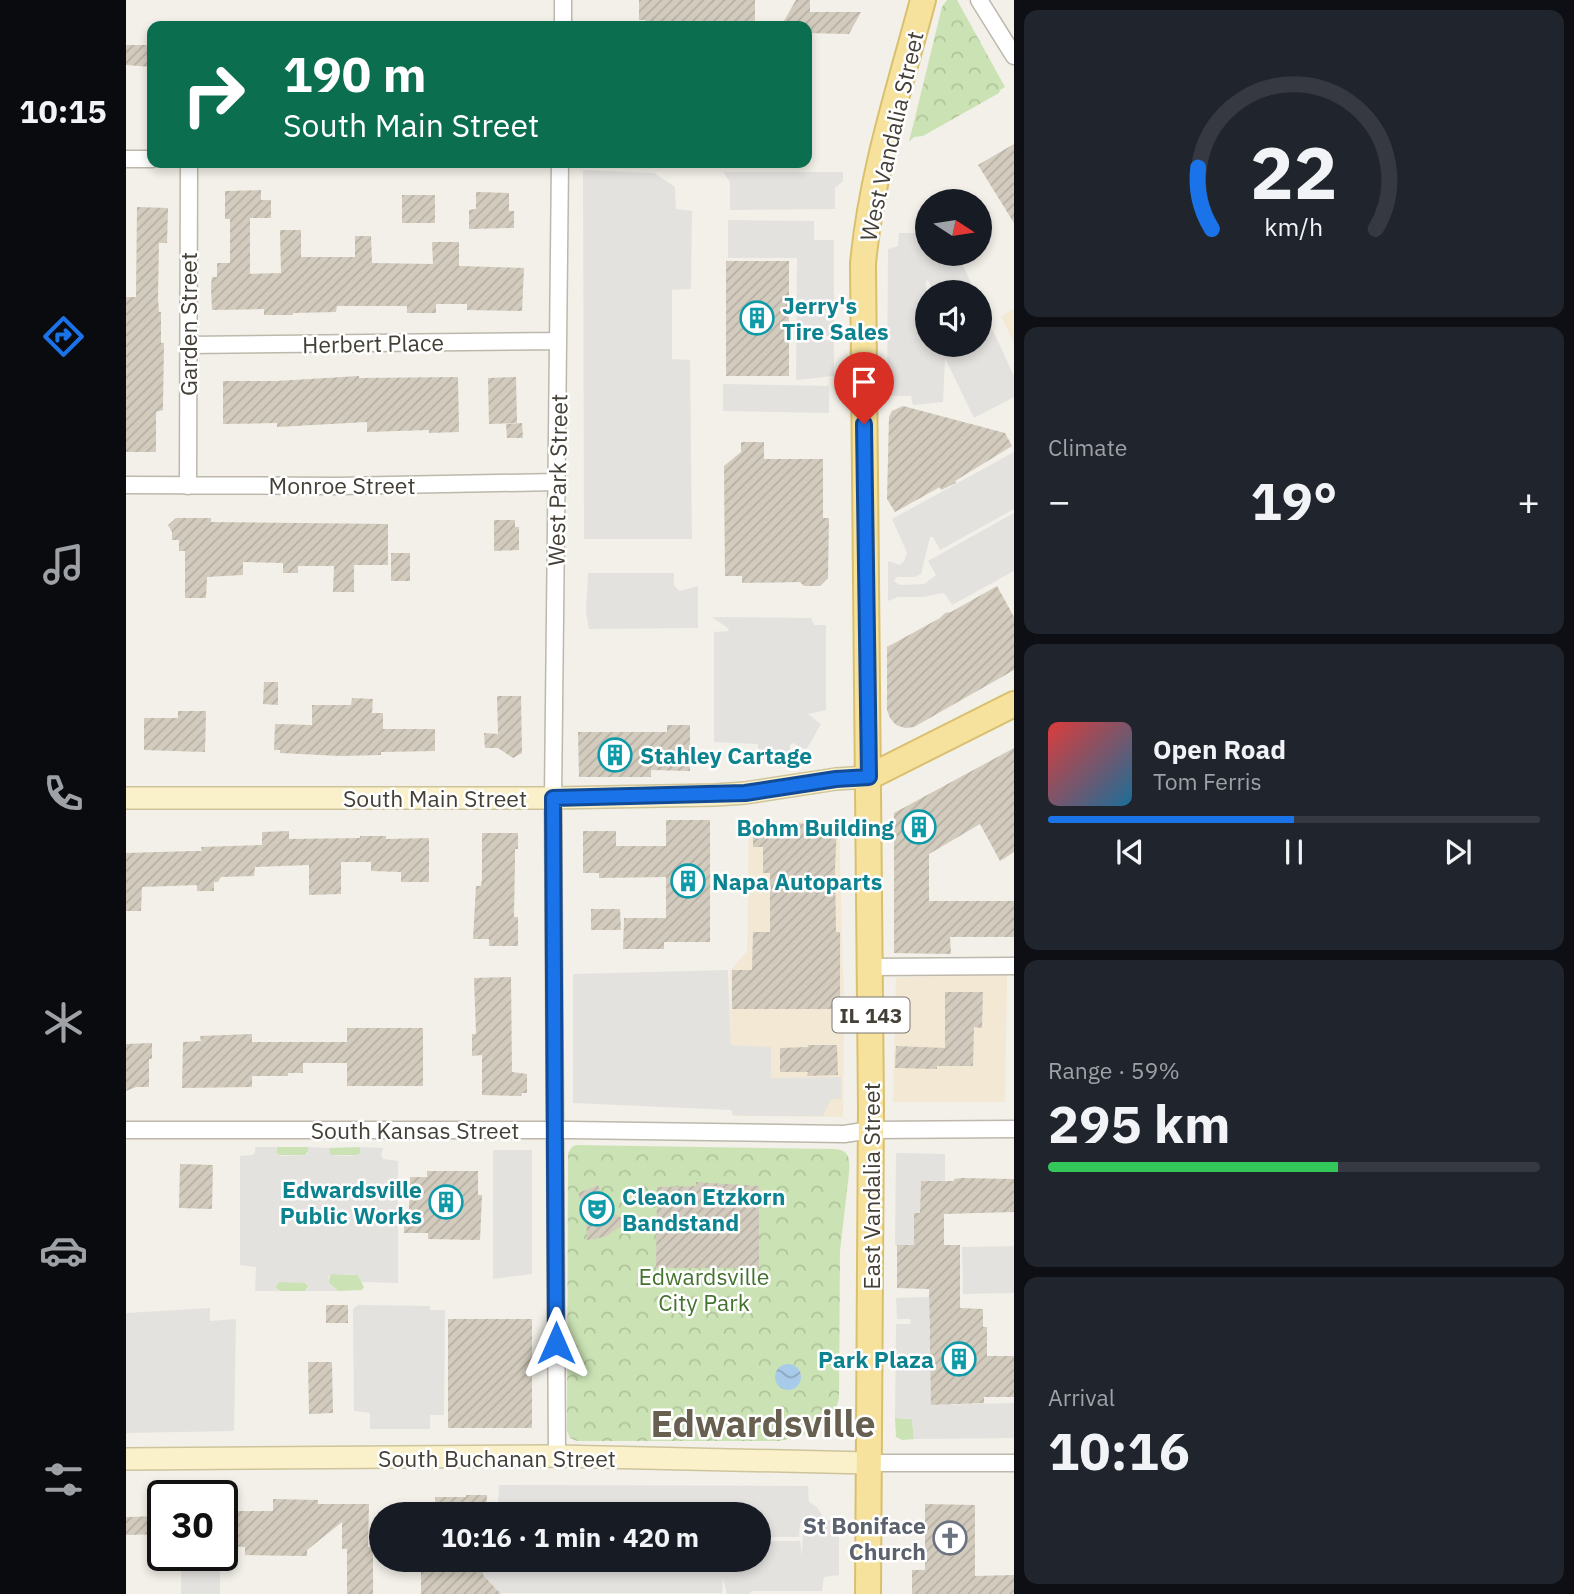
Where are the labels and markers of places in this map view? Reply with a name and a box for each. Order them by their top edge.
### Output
place label: Jerry's Tire Sales [782,290,888,346]
building icon: Jerry's Tire Sales [738,299,776,337]
pin [834,352,894,424]
building icon: Stahley Cartage [596,736,634,774]
place label: Stahley Cartage [640,740,812,770]
building icon: Bohm Building [900,808,938,846]
place label: Bohm Building [736,812,894,842]
building icon: Napa Autoparts [669,862,707,900]
place label: Napa Autoparts [712,866,882,896]
place label: Edwardsville Public Works [280,1174,422,1230]
place label: Cleaon Etzkorn Bandstand [622,1181,785,1237]
building icon: Edwardsville Public Works [427,1183,465,1221]
theatre icon: Cleaon Etzkorn Bandstand [578,1190,616,1228]
building icon: Park Plaza [940,1340,978,1378]
place label: Park Plaza [818,1344,934,1374]
place label: St Boniface Church [803,1510,926,1566]
church icon: St Boniface Church [931,1519,969,1557]

